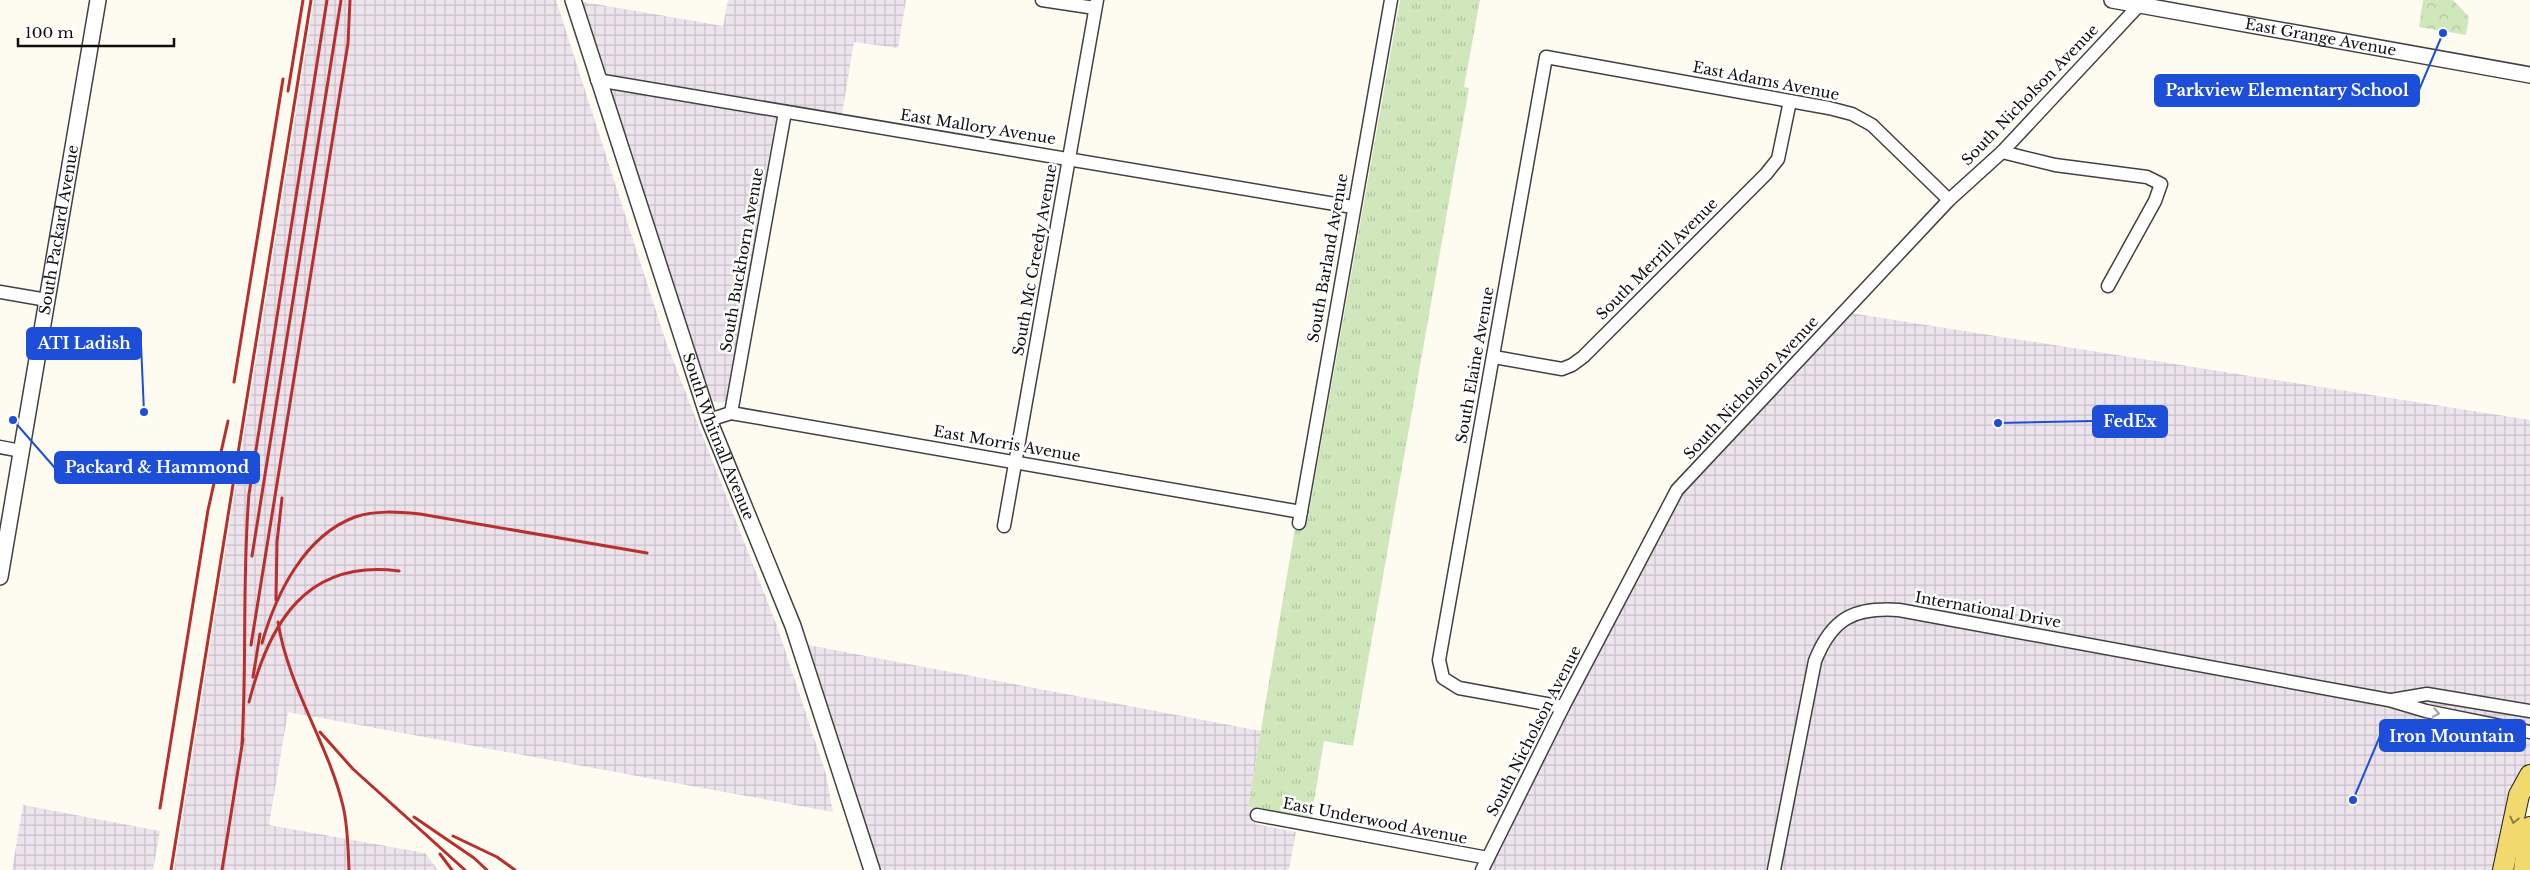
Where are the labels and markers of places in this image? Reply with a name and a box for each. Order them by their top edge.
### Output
callout: Parkview Elementary School [2155,75,2419,106]
callout: ATI Ladish [27,328,141,359]
callout: FedEx [2093,406,2167,437]
callout: Packard & Hammond [55,452,259,483]
callout: Iron Mountain [2380,720,2525,751]

